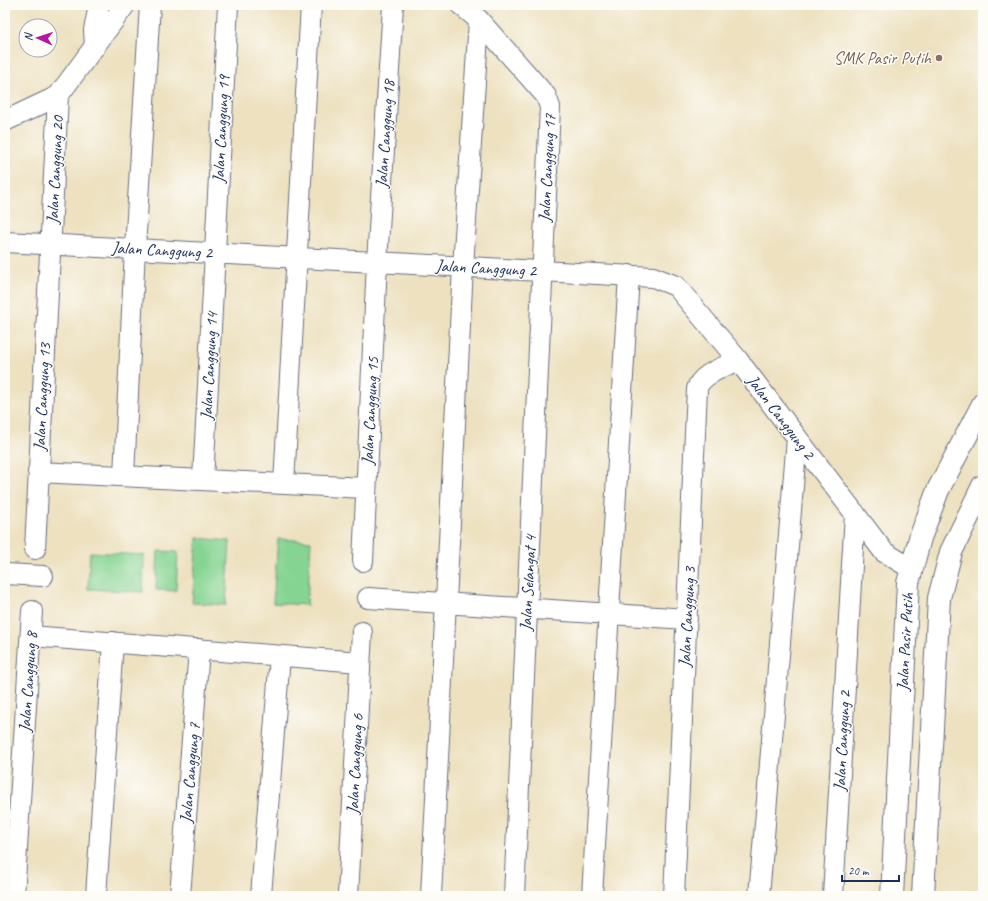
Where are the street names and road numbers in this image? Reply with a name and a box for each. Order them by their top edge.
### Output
street label: Jalan Canggung 19 [208,73,234,185]
street label: Jalan Canggung 18 [371,77,399,190]
street label: Jalan Canggung 17 [534,112,560,224]
street label: Jalan Canggung 20 [42,114,68,226]
street label: Jalan Canggung 2 [110,237,214,263]
street label: Jalan Canggung 2 [434,255,538,281]
street label: Jalan Canggung 14 [196,309,222,422]
street label: Jalan Canggung 13 [29,341,55,453]
street label: Jalan Canggung 15 [357,355,383,467]
street label: Jalan Canggung 2 [742,370,820,465]
street label: Jalan Selangat 4 [515,532,541,632]
street label: Jalan Canggung 3 [674,565,700,669]
street label: Jalan Pasir Putih [892,592,918,692]
street label: Jalan Canggung 8 [14,629,42,734]
street label: Jalan Canggung 2 [829,689,855,793]
street label: Jalan Canggung 6 [342,712,368,816]
street label: Jalan Canggung 7 [175,721,205,825]

